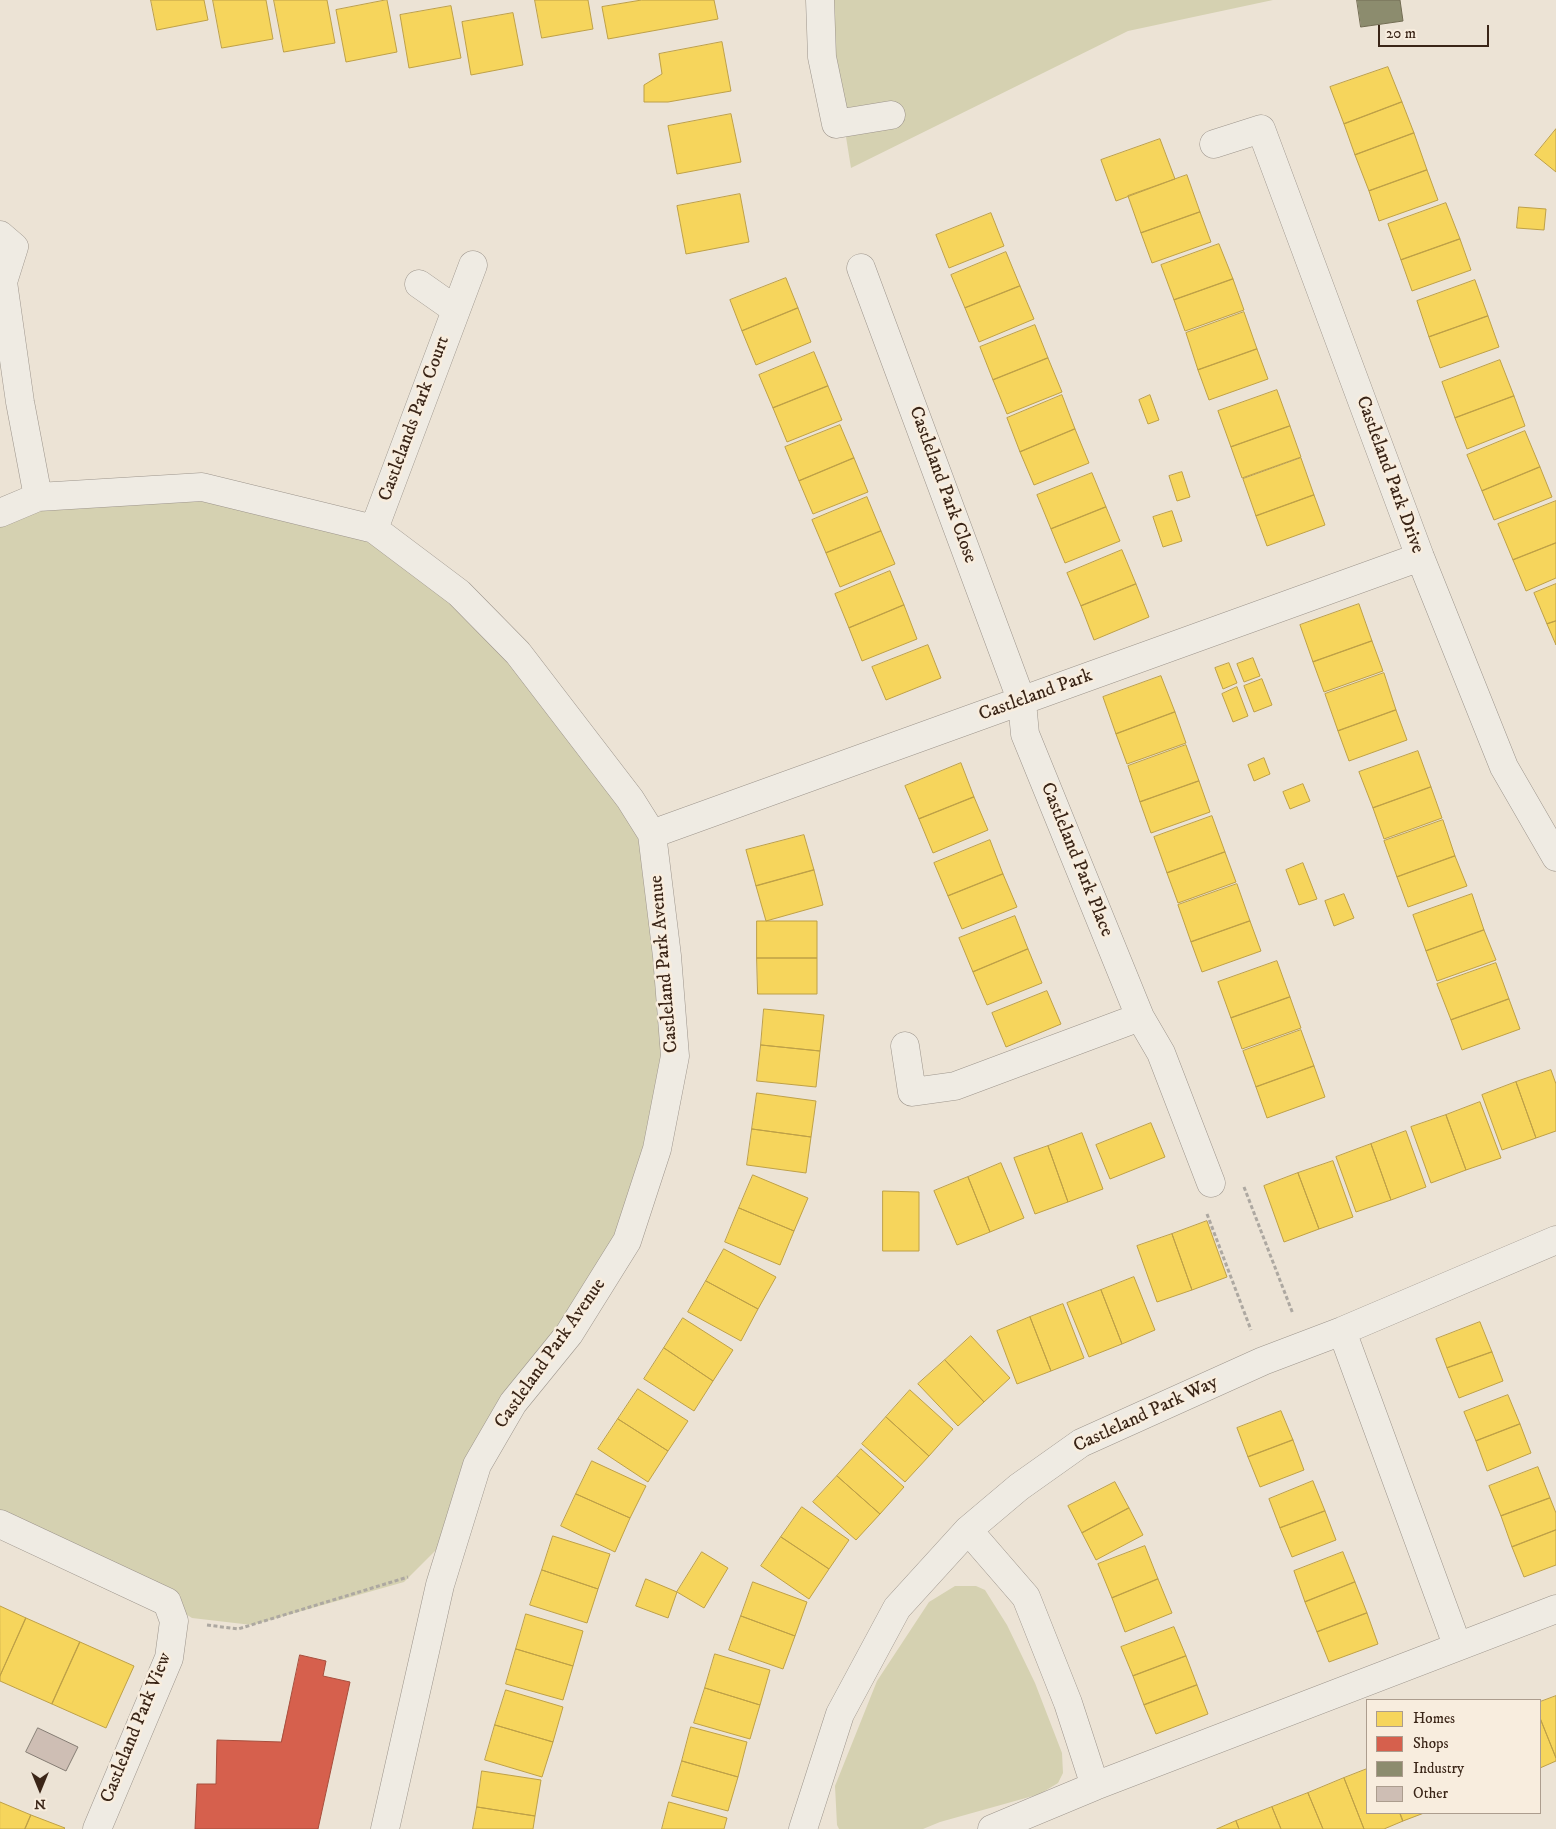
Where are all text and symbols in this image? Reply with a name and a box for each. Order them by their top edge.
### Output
scale bar [1381,15,1492,47]
text: 20 m [1386,24,1416,43]
street label: Castlelands Park Court [375,333,455,505]
street label: Castleland Park Drive [1350,393,1428,557]
street label: Castleland Park Close [903,404,981,566]
street label: Castleland Park [976,665,1096,727]
street label: Castleland Park Place [1035,780,1117,940]
street label: Castleland Park Avenue [646,874,684,1054]
street label: Castleland Park Avenue [491,1274,611,1434]
street label: Castleland Park Way [1070,1372,1222,1458]
street label: Castleland Park View [96,1649,178,1807]
legend [1366,1699,1541,1814]
text: Homes [1413,1709,1455,1728]
text: Shops [1413,1734,1449,1753]
text: Industry [1413,1759,1464,1778]
north arrow [15,1764,65,1814]
text: Other [1413,1784,1448,1803]
text: N [34,1795,46,1813]

